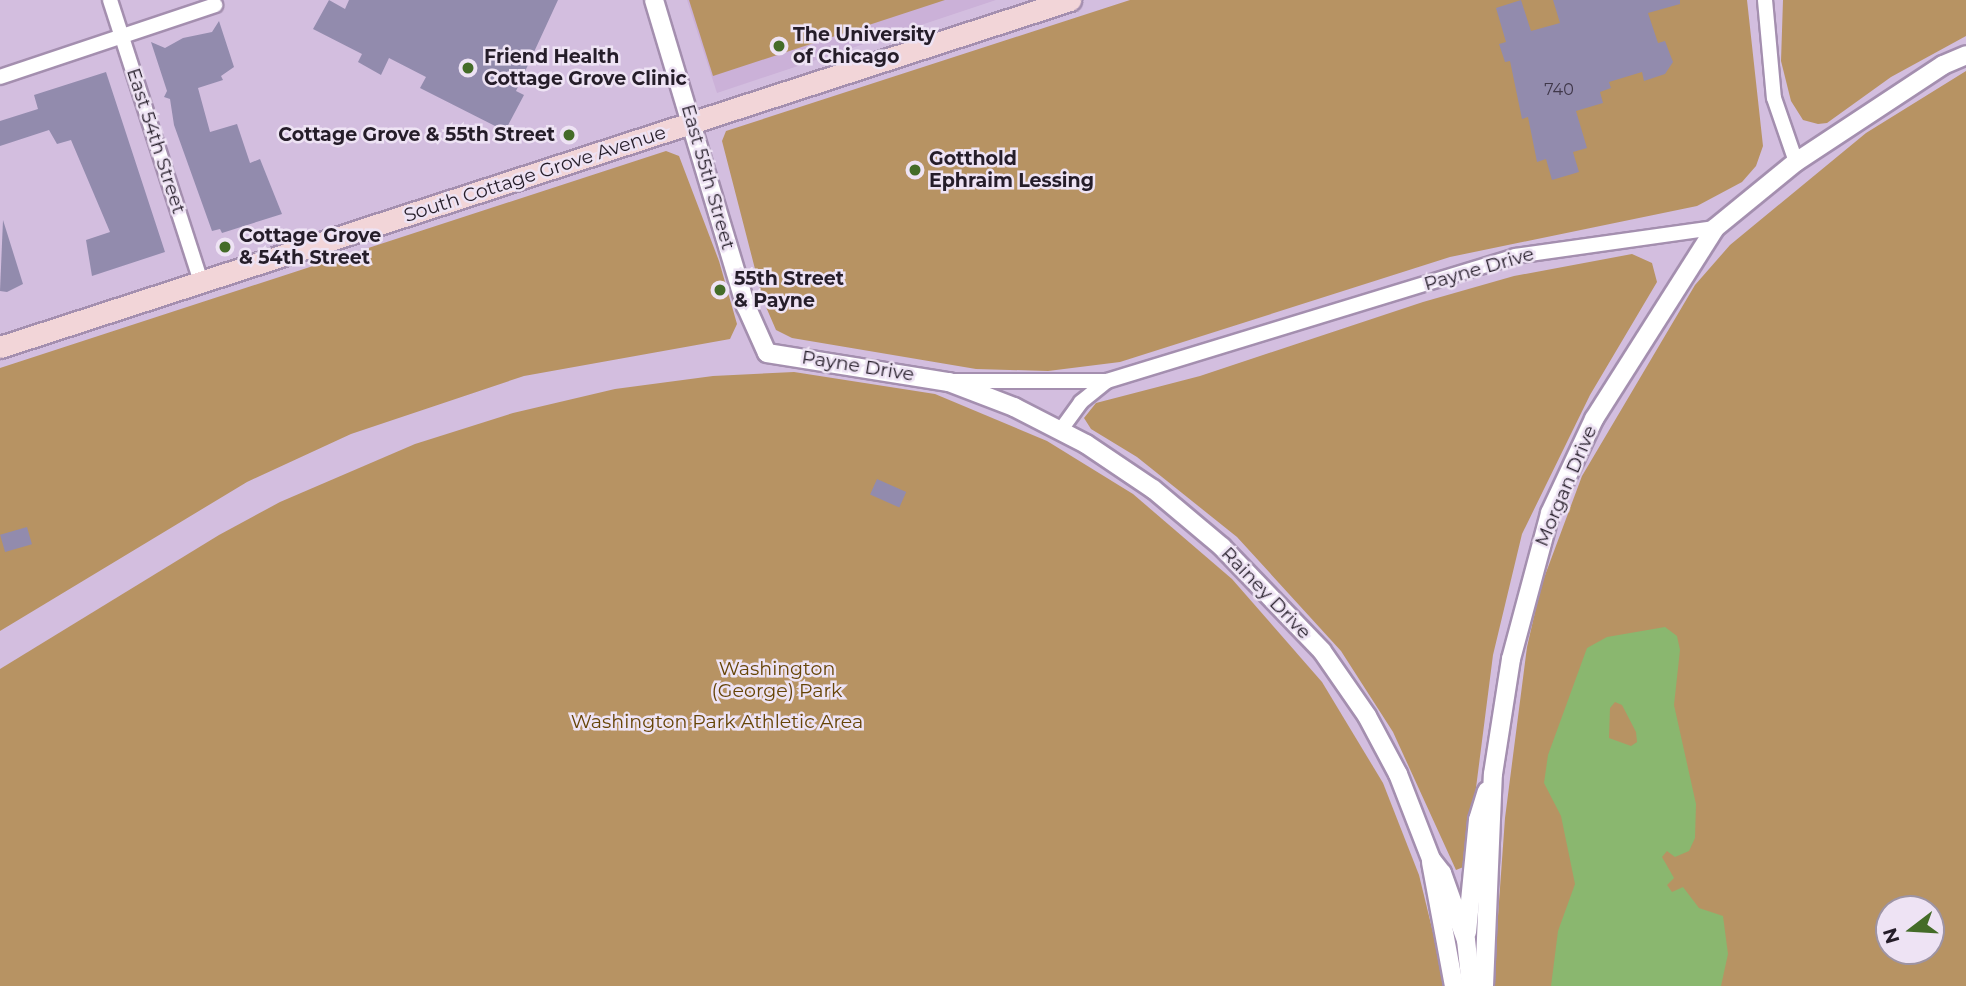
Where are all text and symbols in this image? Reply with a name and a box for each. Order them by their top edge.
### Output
place label: The University of Chicago [793,24,935,68]
marker: The University of Chicago [771,38,787,54]
place label: Friend Health Cottage Grove Clinic [484,46,687,90]
marker: Friend Health Cottage Grove Clinic [458,58,478,78]
street label: East 54th Street [122,65,190,217]
house number: 740 [1544,80,1574,100]
street label: East 55th Street [676,102,740,252]
street label: South Cottage Grove Avenue [401,121,669,227]
place label: Cottage Grove & 55th Street [278,124,555,146]
marker: Cottage Grove & 55th Street [561,127,577,143]
place label: Gotthold Ephraim Lessing [929,148,1094,192]
marker: Gotthold Ephraim Lessing [907,162,923,178]
place label: Cottage Grove & 54th Street [239,225,381,269]
marker: Cottage Grove & 54th Street [217,239,233,255]
street label: Payne Drive [1421,242,1537,296]
place label: 55th Street & Payne [734,268,844,312]
marker: 55th Street & Payne [712,282,728,298]
street label: Payne Drive [800,346,916,386]
street label: Morgan Drive [1530,422,1602,550]
street label: Rainey Drive [1216,542,1316,644]
park label: Washington (George) Park [712,658,842,702]
park label: Washington Park Athletic Area [571,711,863,733]
north arrow [1875,895,1945,965]
text: N [1878,925,1905,946]

